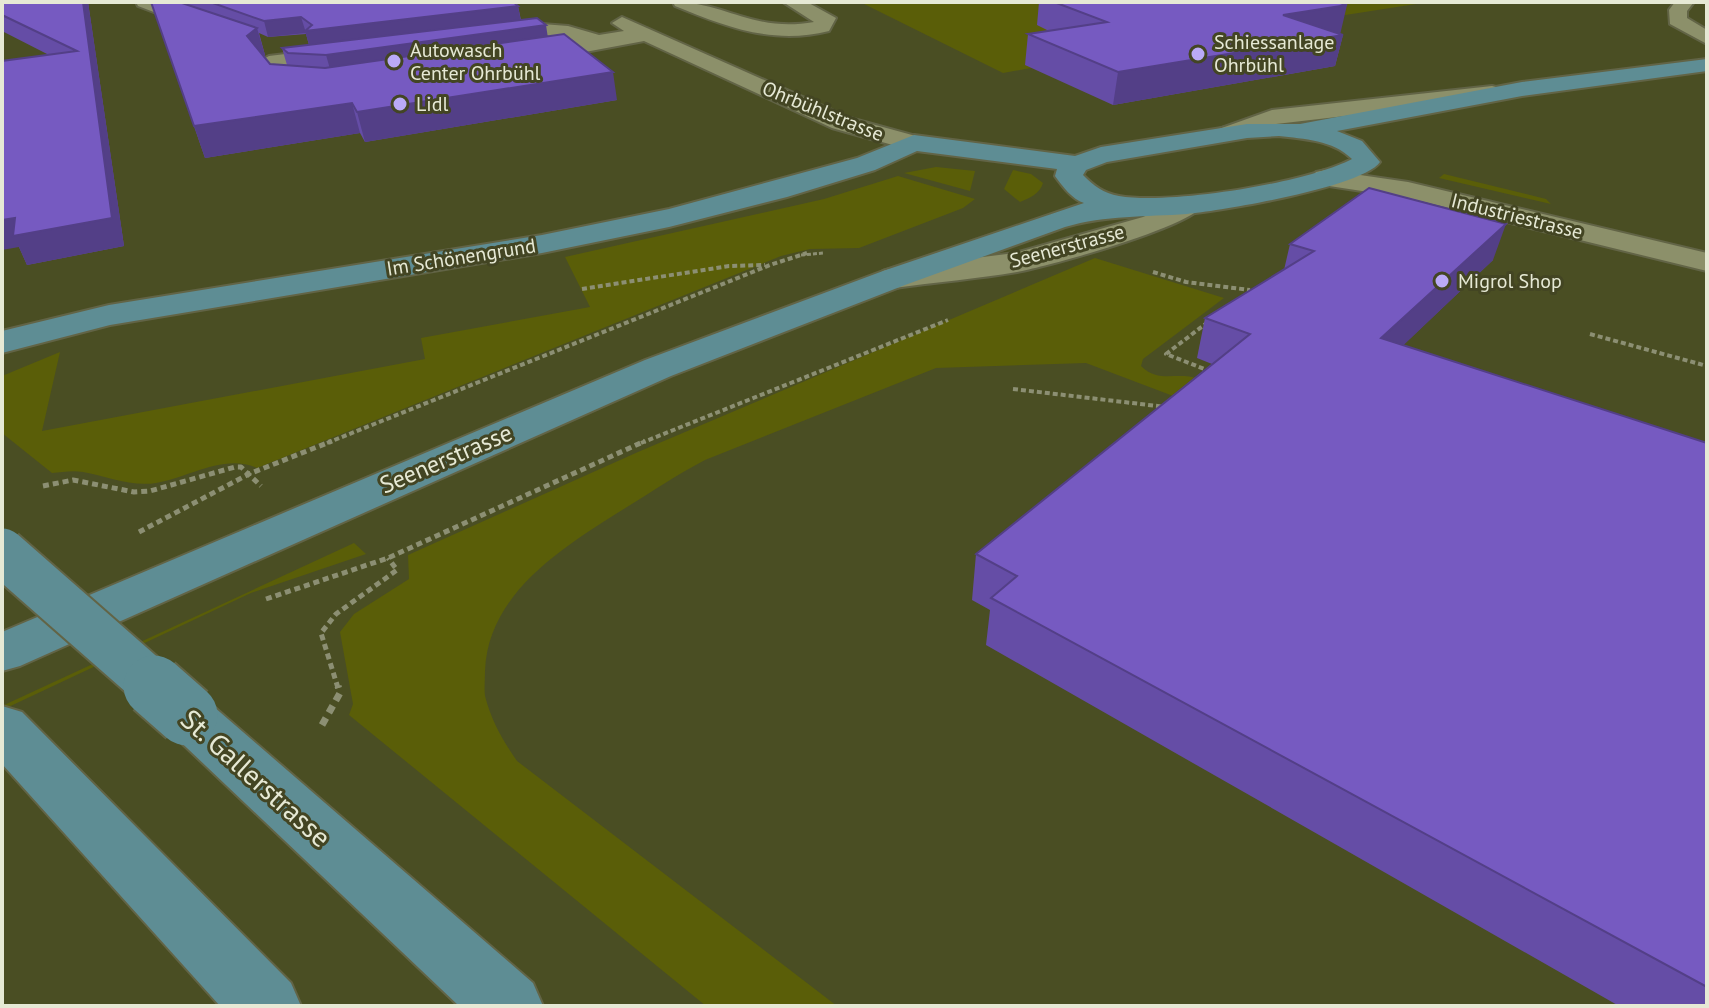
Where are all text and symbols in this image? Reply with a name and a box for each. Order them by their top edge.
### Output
place label: Schiessanlage Ohrbühl [1214,29,1334,78]
place label: Autowasch Center Ohrbühl [410,37,541,86]
marker: Schiessanlage Ohrbühl [1189,45,1207,63]
marker: Autowasch Center Ohrbühl [385,52,403,70]
street label: Ohrbühlstrasse [758,75,888,147]
place label: Lidl [416,91,448,117]
marker: Lidl [391,95,409,113]
street label: Industriestrasse [1448,187,1586,245]
street label: Seenerstrasse [1007,218,1127,274]
street label: Im Schönengrund [385,232,537,282]
place label: Migrol Shop [1458,268,1562,294]
marker: Migrol Shop [1433,272,1451,290]
street label: Seenerstrasse [375,417,517,500]
street label: St. Gallerstrasse [173,700,339,855]

